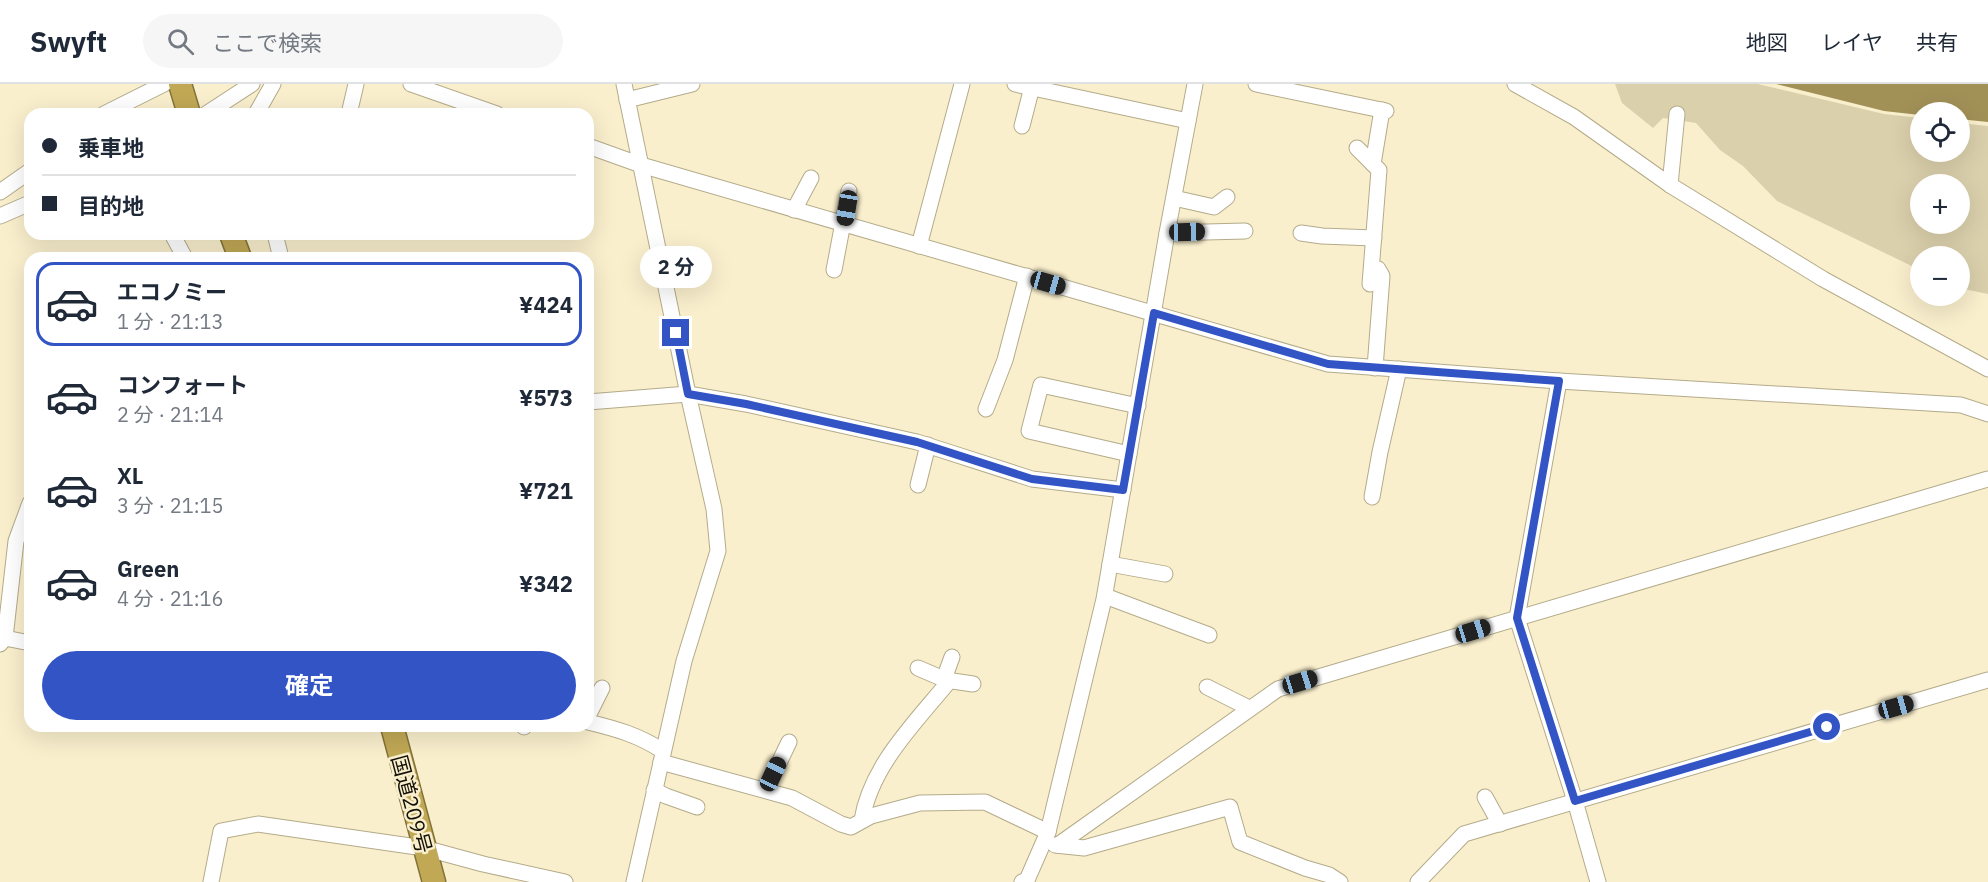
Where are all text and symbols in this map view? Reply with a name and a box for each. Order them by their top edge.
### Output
search box [143,14,563,68]
text: Swyft [30,23,107,60]
icon: search [164,25,197,58]
text: ここで検索 [212,28,322,57]
text: 地図 [1746,28,1788,56]
text: レイヤ [1821,28,1883,56]
text: 共有 [1916,28,1958,56]
map controls [1910,102,1970,306]
button: locate [1910,102,1970,162]
text: 乗車地 [78,133,144,162]
button: + [1910,174,1970,234]
car [835,189,859,227]
text: 目的地 [78,191,144,220]
car [1169,223,1205,241]
callout: 2 分 [640,246,712,288]
button: − [1910,246,1970,306]
text: 2 分 [658,253,694,280]
car [1028,269,1068,297]
icon: car [45,277,99,331]
text: エコノミー [117,277,227,306]
text: ¥424 [519,290,573,319]
text: 1 分 · 21:13 [117,308,224,335]
route end [662,319,689,346]
icon: car [45,370,99,424]
text: コンフォート [117,370,248,399]
text: ¥573 [519,383,573,412]
text: 2 分 · 21:14 [117,401,224,428]
text: XL [117,461,143,490]
icon: car [45,463,99,517]
text: ¥721 [519,476,573,505]
text: 3 分 · 21:15 [117,492,224,519]
text: Green [117,554,179,583]
icon: car [45,556,99,610]
text: ¥342 [519,569,573,598]
text: 4 分 · 21:16 [117,585,224,612]
car [1453,617,1493,645]
button: 確定 [42,651,576,720]
car [1280,668,1320,696]
car [1876,693,1916,721]
route start [1813,713,1840,740]
street label: 国道209号 [385,752,439,856]
car [757,754,789,794]

